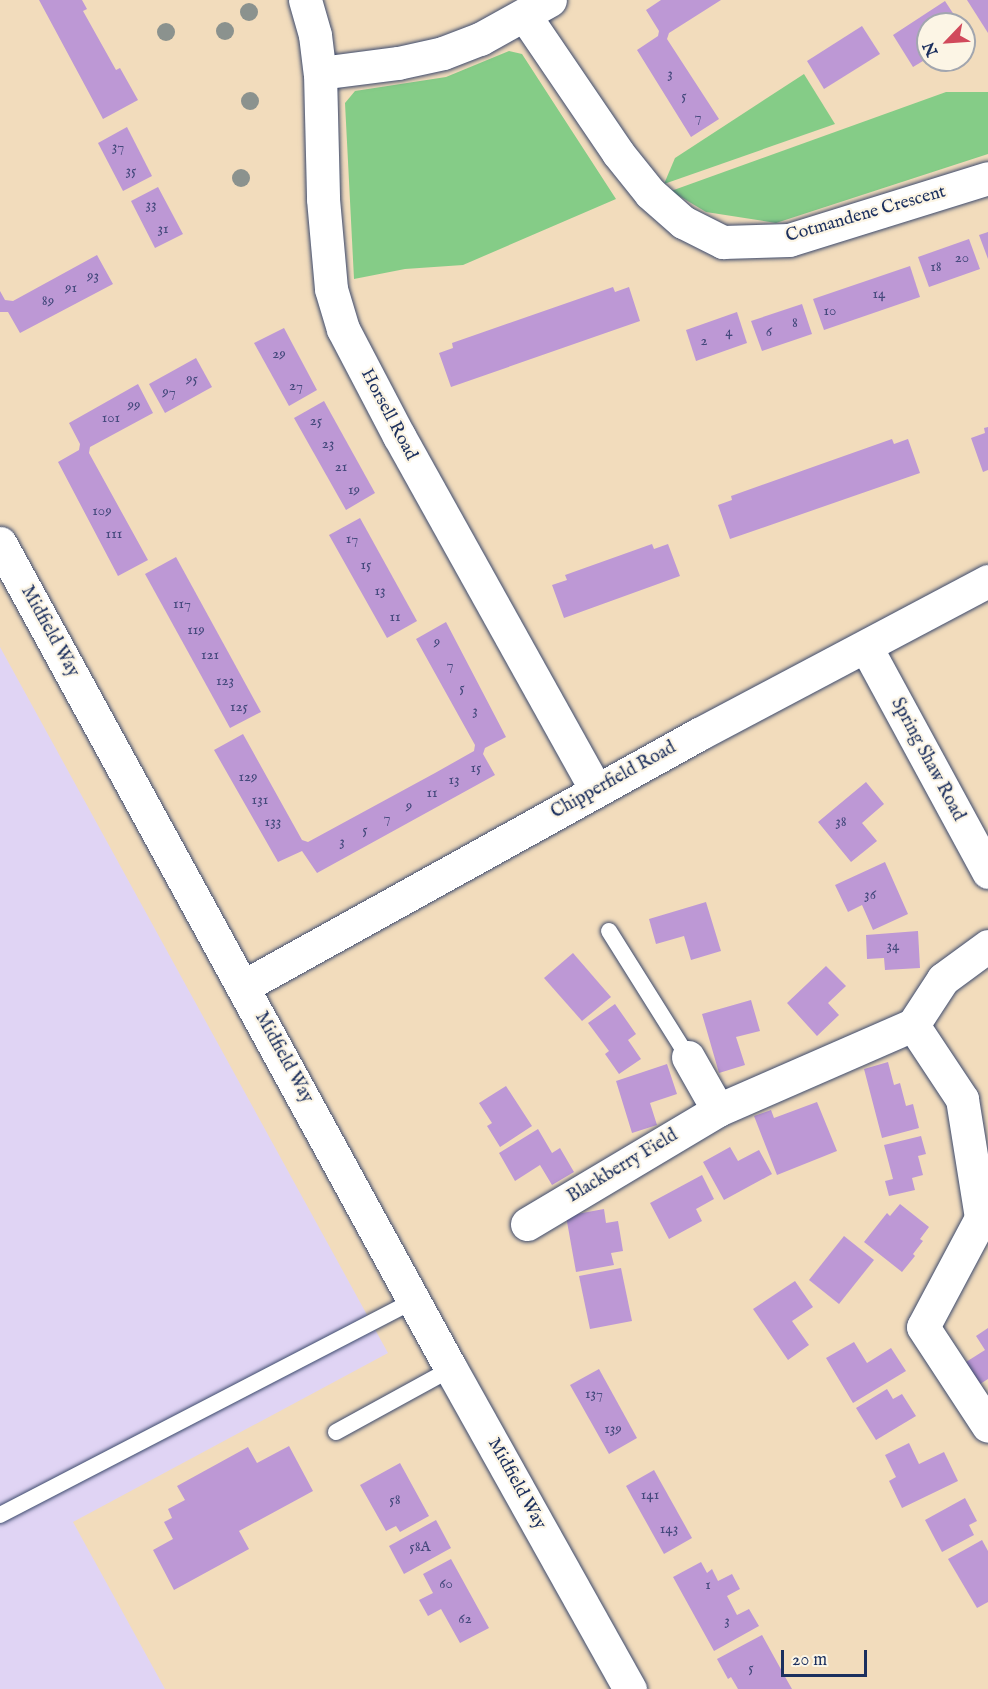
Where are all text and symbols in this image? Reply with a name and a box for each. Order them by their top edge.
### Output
north arrow [916,12,976,72]
text: N [920,38,943,59]
house number: 3 [667,65,673,83]
house number: 5 [681,87,687,105]
house number: 7 [694,108,702,126]
house number: 37 [112,138,124,156]
house number: 35 [125,162,137,180]
street label: Cotmandene Crescent [784,182,948,248]
house number: 33 [145,196,157,214]
house number: 31 [157,220,169,238]
house number: 20 [955,249,969,267]
house number: 18 [930,258,942,276]
house number: 93 [87,267,99,285]
house number: 91 [65,279,77,297]
house number: 14 [873,285,885,303]
house number: 89 [42,292,54,310]
house number: 10 [824,302,836,320]
house number: 8 [792,314,798,332]
house number: 4 [725,323,733,341]
house number: 6 [766,323,772,341]
house number: 2 [700,332,708,350]
house number: 29 [272,345,286,363]
street label: Horsell Road [355,366,421,464]
house number: 95 [186,370,198,388]
house number: 27 [289,377,303,395]
house number: 97 [162,383,176,401]
house number: 99 [127,396,141,414]
house number: 101 [102,409,120,427]
house number: 25 [310,412,322,430]
house number: 23 [322,435,334,453]
house number: 21 [335,458,347,476]
house number: 19 [348,481,360,499]
house number: 109 [92,502,112,520]
house number: 111 [106,525,122,543]
house number: 17 [346,530,358,548]
house number: 15 [360,556,372,574]
house number: 13 [374,582,386,600]
street label: Midfield Way [15,583,83,681]
house number: 117 [173,595,191,613]
house number: 11 [389,608,401,626]
house number: 119 [187,621,205,639]
house number: 9 [434,633,440,651]
house number: 121 [201,646,219,664]
house number: 7 [446,656,454,674]
house number: 123 [216,672,234,690]
house number: 5 [459,679,465,697]
street label: Spring Shaw Road [885,695,969,825]
house number: 125 [230,698,248,716]
house number: 3 [472,702,478,720]
street label: Chipperfield Road [548,738,680,824]
house number: 15 [470,759,482,777]
house number: 129 [238,768,258,786]
house number: 13 [448,771,460,789]
house number: 11 [426,784,438,802]
house number: 131 [252,791,268,809]
house number: 9 [406,797,412,815]
house number: 7 [383,809,391,827]
house number: 133 [265,813,281,831]
house number: 38 [835,813,847,831]
house number: 5 [362,821,368,839]
house number: 3 [339,833,345,851]
house number: 36 [864,886,876,904]
house number: 34 [887,937,899,955]
street label: Midfield Way [249,1009,317,1107]
street label: Blackberry Field [564,1126,682,1208]
house number: 137 [585,1385,603,1403]
house number: 139 [604,1420,622,1438]
street label: Midfield Way [482,1435,550,1533]
house number: 141 [641,1486,659,1504]
house number: 58 [389,1491,401,1509]
house number: 143 [660,1520,678,1538]
house number: 58A [409,1538,431,1556]
house number: 60 [439,1575,453,1593]
house number: 1 [705,1576,711,1594]
house number: 62 [458,1610,472,1628]
house number: 3 [724,1612,730,1630]
scale bar [784,1638,870,1676]
text: 20 m [792,1649,827,1672]
house number: 5 [748,1659,754,1677]

